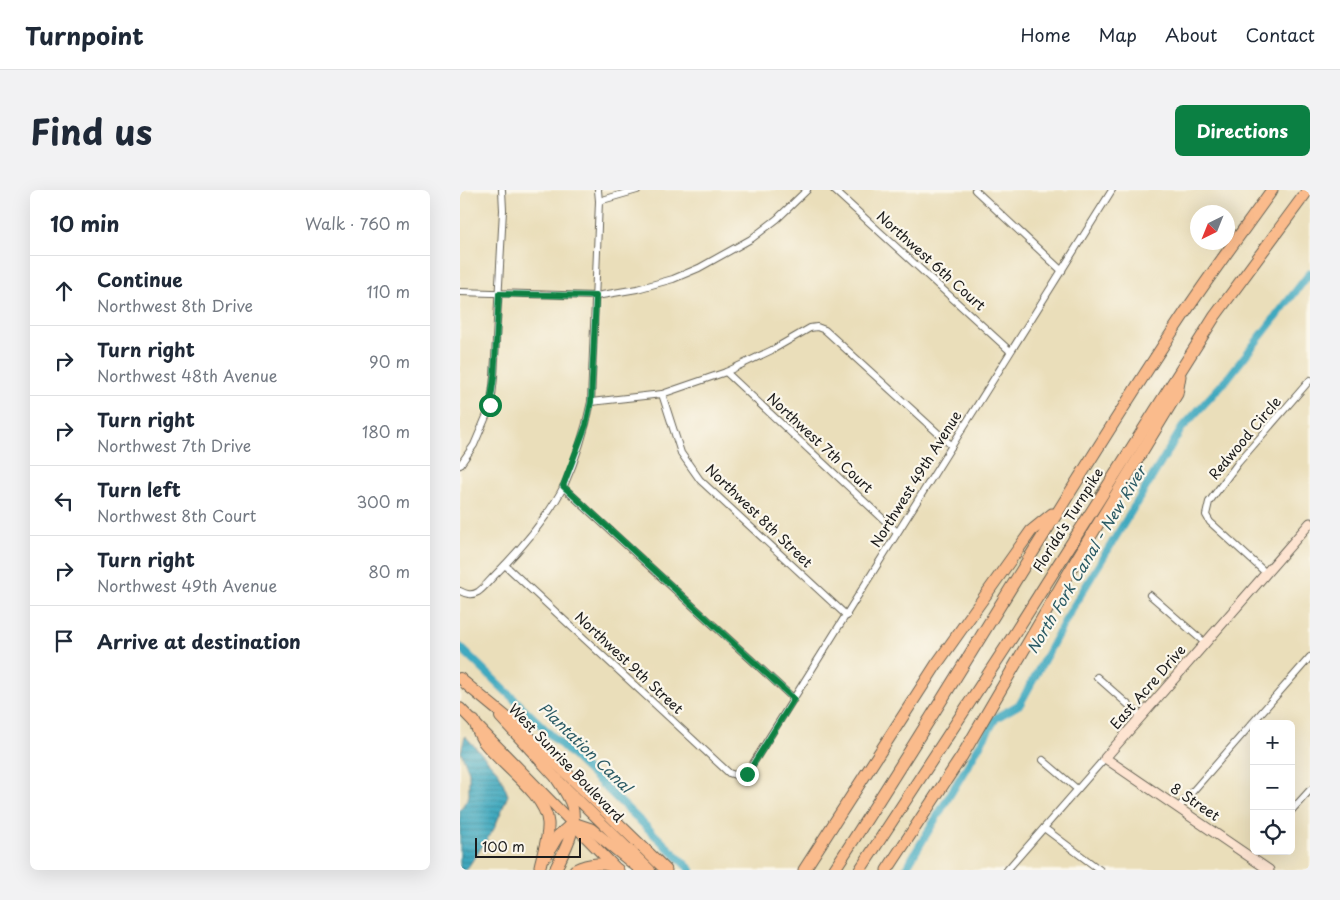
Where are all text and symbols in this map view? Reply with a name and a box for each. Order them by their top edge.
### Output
text: Turnpoint [25,17,144,53]
text: Home [1020,21,1070,48]
text: Map [1098,21,1137,48]
text: About [1165,21,1217,48]
text: Contact [1245,21,1315,48]
text: Find us [30,104,152,157]
button: Directions [1175,105,1310,156]
north arrow [1190,205,1235,250]
street label: Northwest 6th Court [872,206,991,315]
text: 10 min [50,207,120,239]
text: Walk · 760 m [305,211,410,235]
text: Continue [97,265,183,293]
icon: ahead [50,277,78,305]
text: 110 m [367,279,410,303]
text: Northwest 8th Drive [97,293,253,317]
text: Turn right [97,335,195,363]
icon: right [50,347,78,375]
text: 90 m [369,349,410,373]
text: Northwest 48th Avenue [97,363,278,387]
street label: Northwest 7th Court [763,388,878,498]
street label: Redwood Circle [1203,391,1286,484]
route start [479,394,502,417]
text: Turn right [97,405,195,433]
street label: Northwest 49th Avenue [865,406,966,551]
icon: right [50,417,78,445]
text: 180 m [362,419,410,443]
text: Northwest 7th Drive [97,433,251,457]
street label: Northwest 8th Street [701,459,818,573]
water label: North Fork Canal - New River [1020,459,1152,657]
street label: Florida's Turnpike [1027,464,1108,576]
text: Turn left [97,475,181,503]
icon: left [50,487,78,515]
text: 300 m [356,489,410,513]
text: Northwest 8th Court [97,503,256,527]
text: Turn right [97,545,195,573]
icon: right [50,557,78,585]
text: 80 m [368,559,410,583]
text: Northwest 49th Avenue [97,573,277,597]
street label: Northwest 9th Street [570,607,688,719]
icon: arrive [50,627,78,655]
text: Arrive at destination [97,627,301,655]
street label: East Acre Drive [1105,640,1190,734]
water label: Plantation Canal [534,696,640,799]
street label: West Sunrise Boulevard [504,699,629,827]
map controls [1250,720,1295,855]
button: + [1250,720,1295,765]
route end [736,763,759,786]
button: − [1250,765,1295,810]
street label: 8 Street [1166,777,1224,826]
button: locate [1250,810,1295,855]
scale bar [475,835,581,858]
text: 100 m [482,836,525,857]

